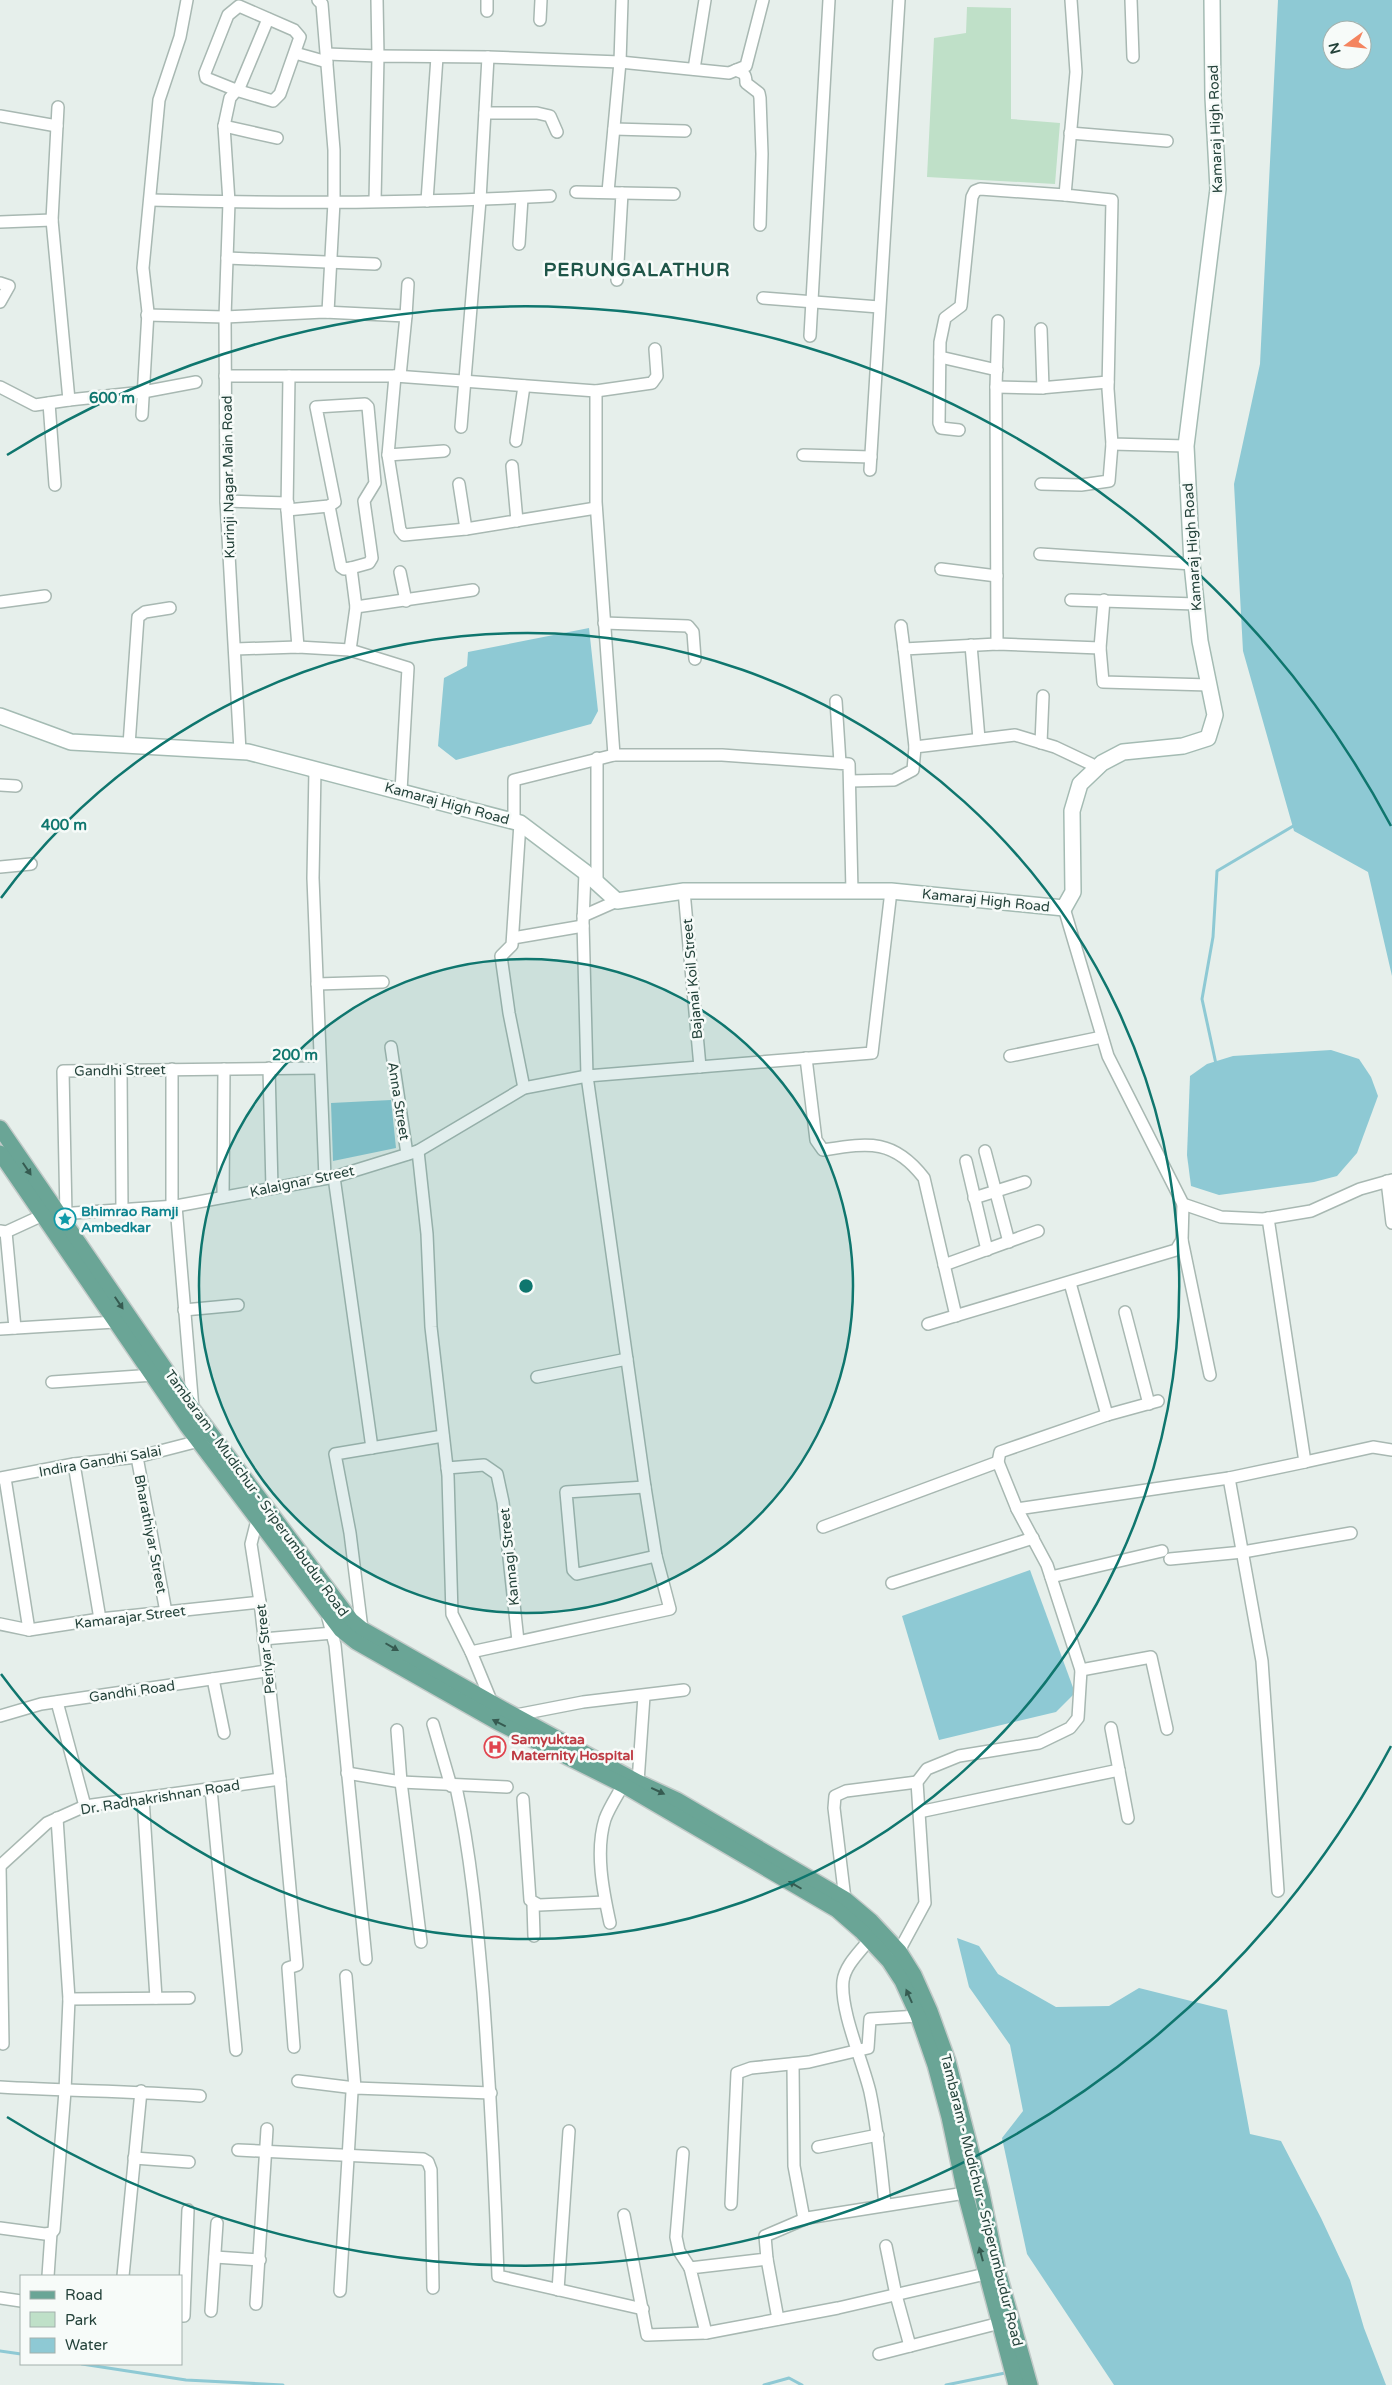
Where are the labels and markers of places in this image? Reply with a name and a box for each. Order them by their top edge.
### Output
place label: Bhimrao Ramji Ambedkar [81,1203,179,1236]
place icon: Bhimrao Ramji Ambedkar [53,1207,77,1231]
centre of rings [517,1277,535,1295]
place label: Samyuktaa Maternity Hospital [511,1731,634,1764]
hospital icon: Samyuktaa Maternity Hospital [483,1735,507,1759]

